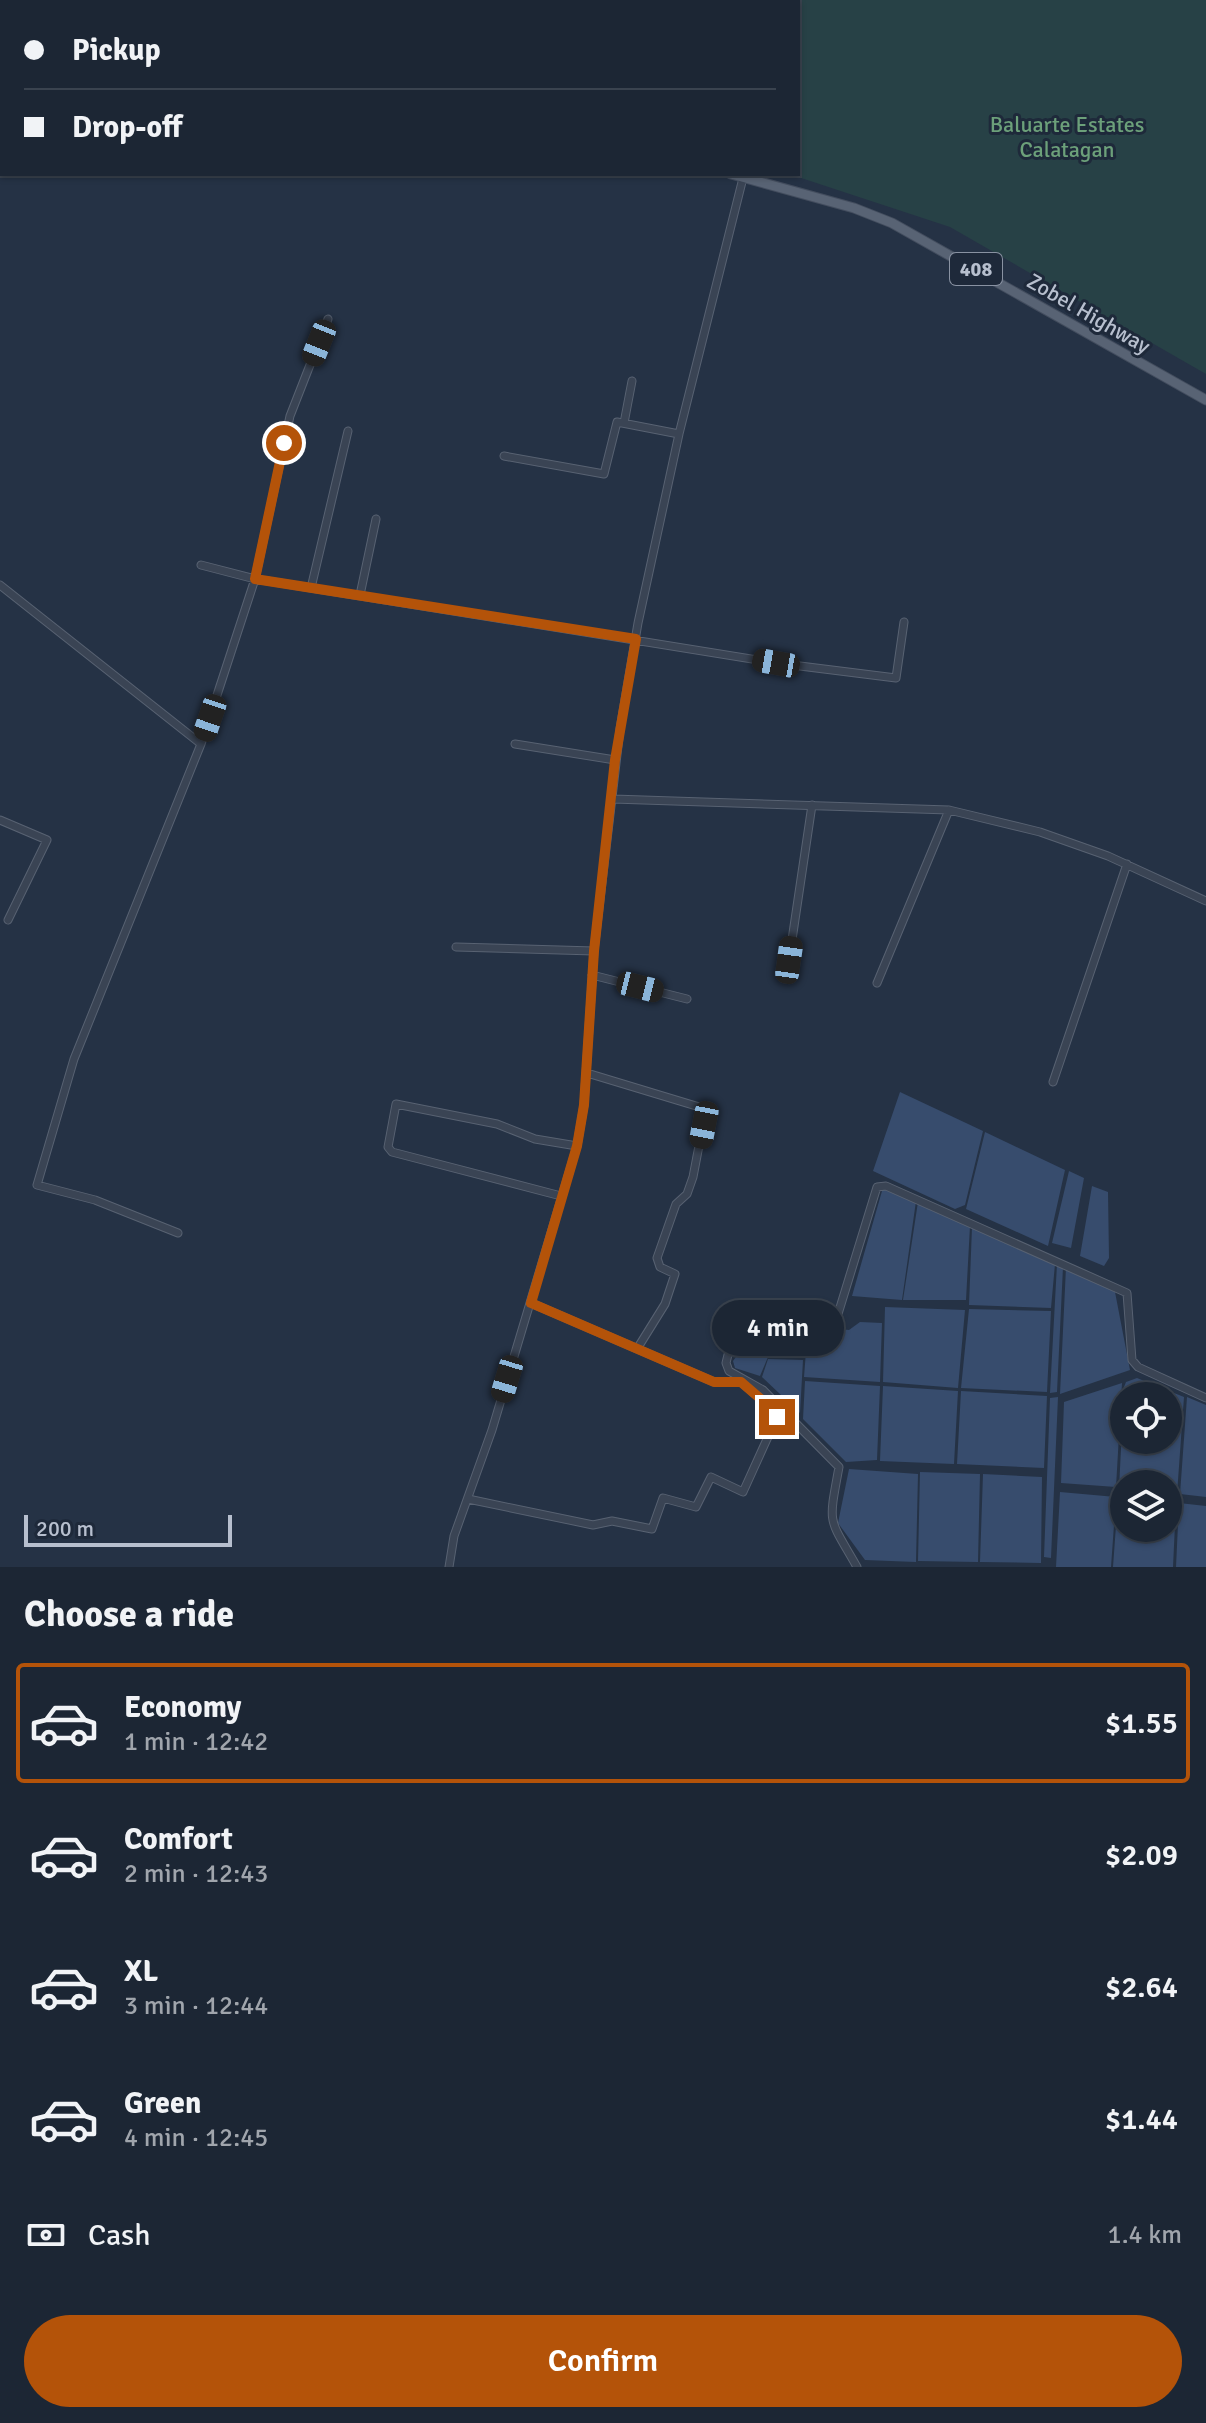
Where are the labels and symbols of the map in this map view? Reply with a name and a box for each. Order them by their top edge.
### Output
park label: Baluarte Estates Calatagan [990,111,1144,163]
road number: 408 [950,253,1002,285]
street label: Zobel Highway [1022,267,1156,360]
car [299,316,339,370]
route start [266,425,302,461]
car [750,647,802,679]
car [191,691,229,745]
car [774,935,804,985]
car [614,970,666,1004]
car [688,1099,720,1151]
callout: 4 min [711,1301,843,1357]
car [489,1353,525,1405]
route end [759,1399,795,1435]
scale bar [24,1511,232,1547]

